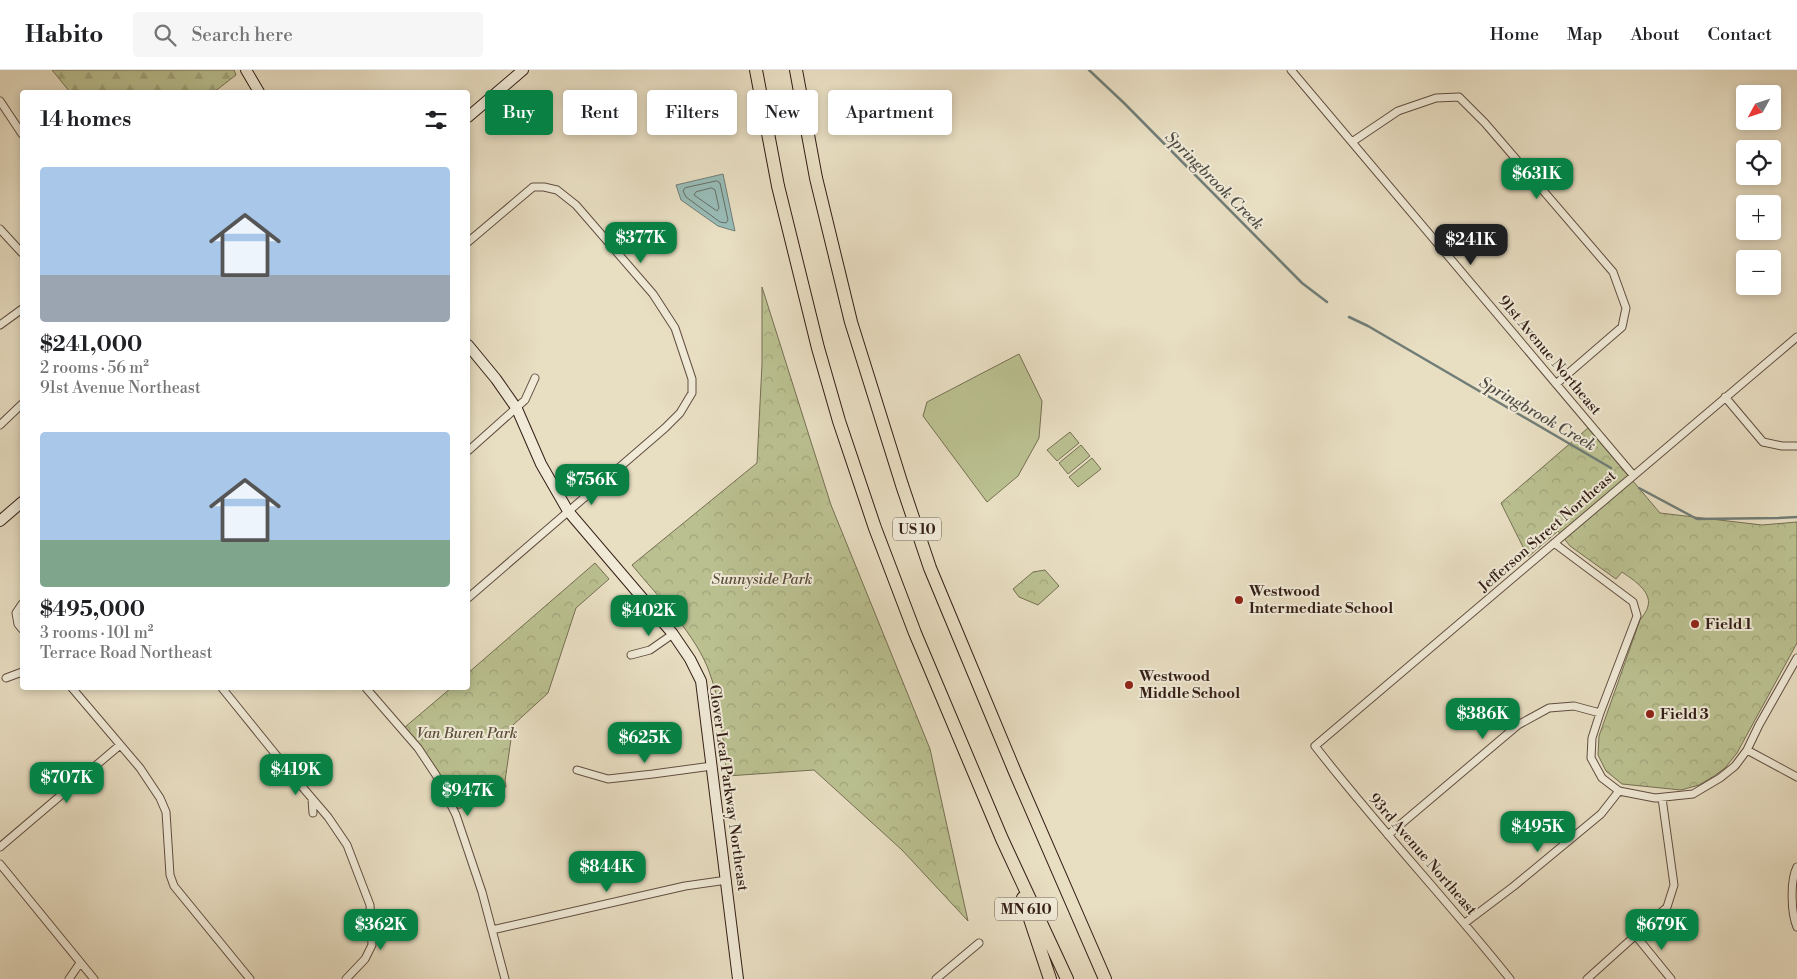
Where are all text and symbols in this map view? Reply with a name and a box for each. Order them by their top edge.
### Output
search box [133,12,483,57]
text: Habito [25,20,103,50]
icon: search [151,21,179,49]
text: Search here [191,23,293,47]
text: Home [1490,23,1539,46]
text: Map [1567,23,1603,46]
text: About [1631,23,1680,46]
text: Contact [1708,23,1772,46]
north arrow [1736,85,1781,130]
map controls [1736,85,1781,295]
chip: Buy [485,90,553,135]
chip: Rent [563,90,637,135]
chip: Filters [647,90,737,135]
chip: New [747,90,818,135]
chip: Apartment [828,90,952,135]
icon: filters [422,106,450,134]
text: 14 homes [40,107,131,133]
water label: Springbrook Creek [1161,127,1268,234]
button: locate [1736,140,1781,185]
pin: $631K [1502,158,1572,200]
text: $631K [1512,164,1562,184]
button: + [1736,195,1781,240]
icon: home [200,200,290,290]
pin: $377K [606,222,676,264]
pin: $241K [1436,224,1506,266]
text: $377K [616,228,666,248]
text: $241K [1446,230,1496,250]
button: − [1736,250,1781,295]
street label: 91st Avenue Northeast [1494,292,1606,420]
text: $241,000 [40,332,142,358]
text: 2 rooms · 56 m² [40,358,149,378]
water label: Springbrook Creek [1476,372,1599,455]
text: 91st Avenue Northeast [40,378,201,398]
pin: $756K [557,464,627,506]
icon: home [200,465,290,555]
street label: Jefferson Street Northeast [1474,466,1621,597]
text: $756K [566,470,618,490]
road number: US 10 [893,518,941,540]
park label: Sunnyside Park [712,570,813,589]
place label: Westwood Intermediate School [1248,582,1393,618]
pin: $402K [614,594,684,637]
marker: Westwood Intermediate School [1233,594,1245,606]
text: $495,000 [40,597,145,623]
text: $402K [622,601,676,621]
place label: Field 1 [1705,615,1753,634]
marker: Field 1 [1689,618,1701,630]
text: 3 rooms · 101 m² [40,623,153,643]
text: Terrace Road Northeast [40,643,212,663]
place label: Westwood Middle School [1138,667,1240,703]
marker: Westwood Middle School [1123,679,1135,691]
street label: Clover Leaf Parkway Northeast [705,684,752,893]
pin: $386K [1448,698,1518,740]
text: $386K [1457,704,1509,724]
place label: Field 3 [1660,705,1709,724]
marker: Field 3 [1644,708,1656,720]
pin: $625K [610,722,680,764]
park label: Van Buren Park [417,724,518,743]
text: $625K [619,728,671,748]
pin: $419K [261,754,331,796]
text: $419K [271,760,321,780]
pin: $707K [32,762,102,804]
text: $707K [41,768,93,788]
pin: $947K [433,774,503,817]
text: $947K [442,781,494,801]
street label: 93rd Avenue Northeast [1364,789,1481,920]
pin: $495K [1503,810,1573,853]
text: $495K [1511,817,1565,837]
pin: $844K [572,850,642,893]
text: $844K [580,857,634,877]
road number: MN 610 [995,898,1057,921]
pin: $362K [346,908,416,951]
pin: $679K [1627,908,1697,951]
text: $362K [355,915,407,935]
text: $679K [1636,915,1688,935]

